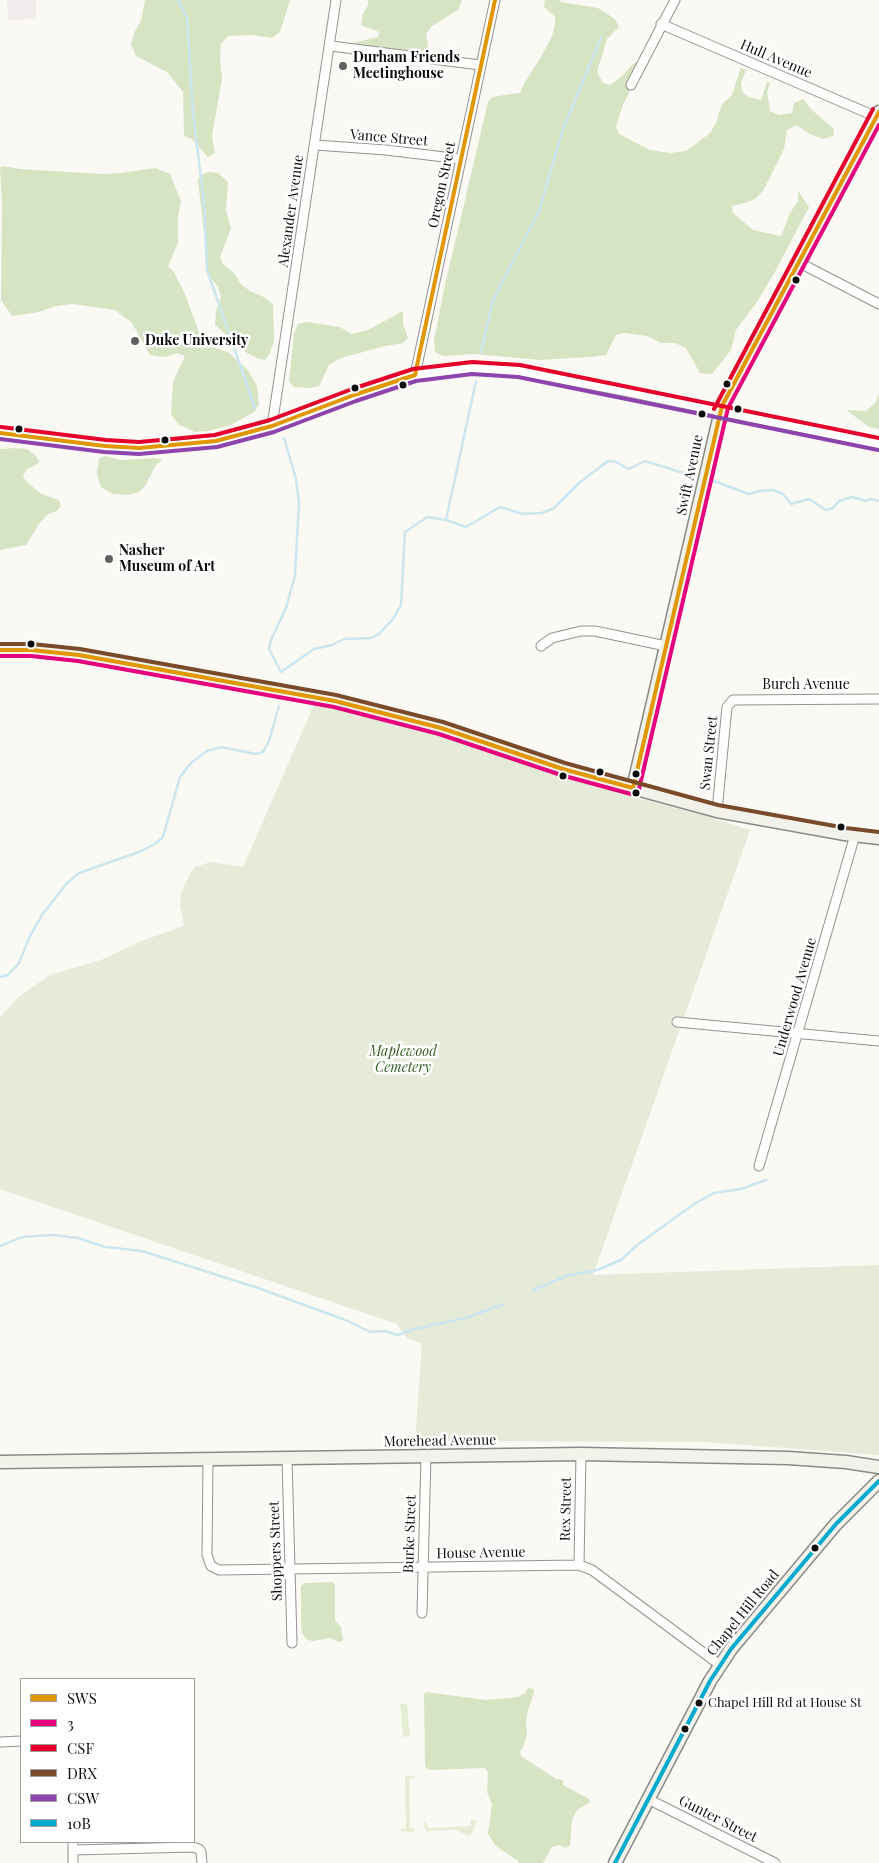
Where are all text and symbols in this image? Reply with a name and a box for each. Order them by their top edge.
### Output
street label: Hull Avenue [738,36,814,82]
place label: Durham Friends Meetinghouse [353,50,460,82]
marker: Durham Friends Meetinghouse [337,60,349,72]
street label: Vance Street [349,126,429,150]
street label: Oregon Street [425,140,459,230]
street label: Alexander Avenue [275,154,307,268]
unlabelled marker [791,275,801,285]
place label: Duke University [145,333,248,349]
marker: Duke University [129,335,141,347]
unlabelled marker [722,379,732,389]
unlabelled marker [398,380,408,390]
unlabelled marker [350,383,360,393]
unlabelled marker [733,404,743,414]
unlabelled marker [697,409,707,419]
unlabelled marker [14,424,24,434]
street label: Swift Avenue [673,433,707,517]
unlabelled marker [160,435,170,445]
place label: Nasher Museum of Art [119,543,215,576]
marker: Nasher Museum of Art [103,553,115,565]
unlabelled marker [26,639,36,649]
street label: Burch Avenue [762,677,850,693]
street label: Swan Street [697,715,721,791]
unlabelled marker [595,767,605,777]
unlabelled marker [631,769,641,779]
unlabelled marker [558,771,568,781]
unlabelled marker [631,788,641,798]
unlabelled marker [836,822,846,832]
street label: Underwood Avenue [770,936,820,1058]
park label: Maplewood Cemetery [369,1044,437,1076]
street label: Morehead Avenue [383,1432,497,1450]
street label: Rex Street [557,1477,575,1541]
street label: Burke Street [400,1495,420,1573]
street label: Shoppers Street [266,1501,286,1601]
unlabelled marker [810,1543,820,1553]
street label: House Avenue [436,1544,526,1562]
street label: Chapel Hill Road [703,1567,783,1659]
legend [20,1678,195,1843]
text: SWS [67,1688,97,1708]
place label: Chapel Hill Rd at House St [708,1695,862,1711]
marker: Chapel Hill Rd at House St [694,1698,704,1708]
text: 3 [67,1713,74,1733]
unlabelled marker [680,1724,690,1734]
text: CSF [67,1738,94,1758]
text: DRX [67,1763,97,1783]
text: CSW [67,1788,99,1808]
street label: Gunter Street [676,1792,760,1846]
text: 10B [67,1813,91,1833]

